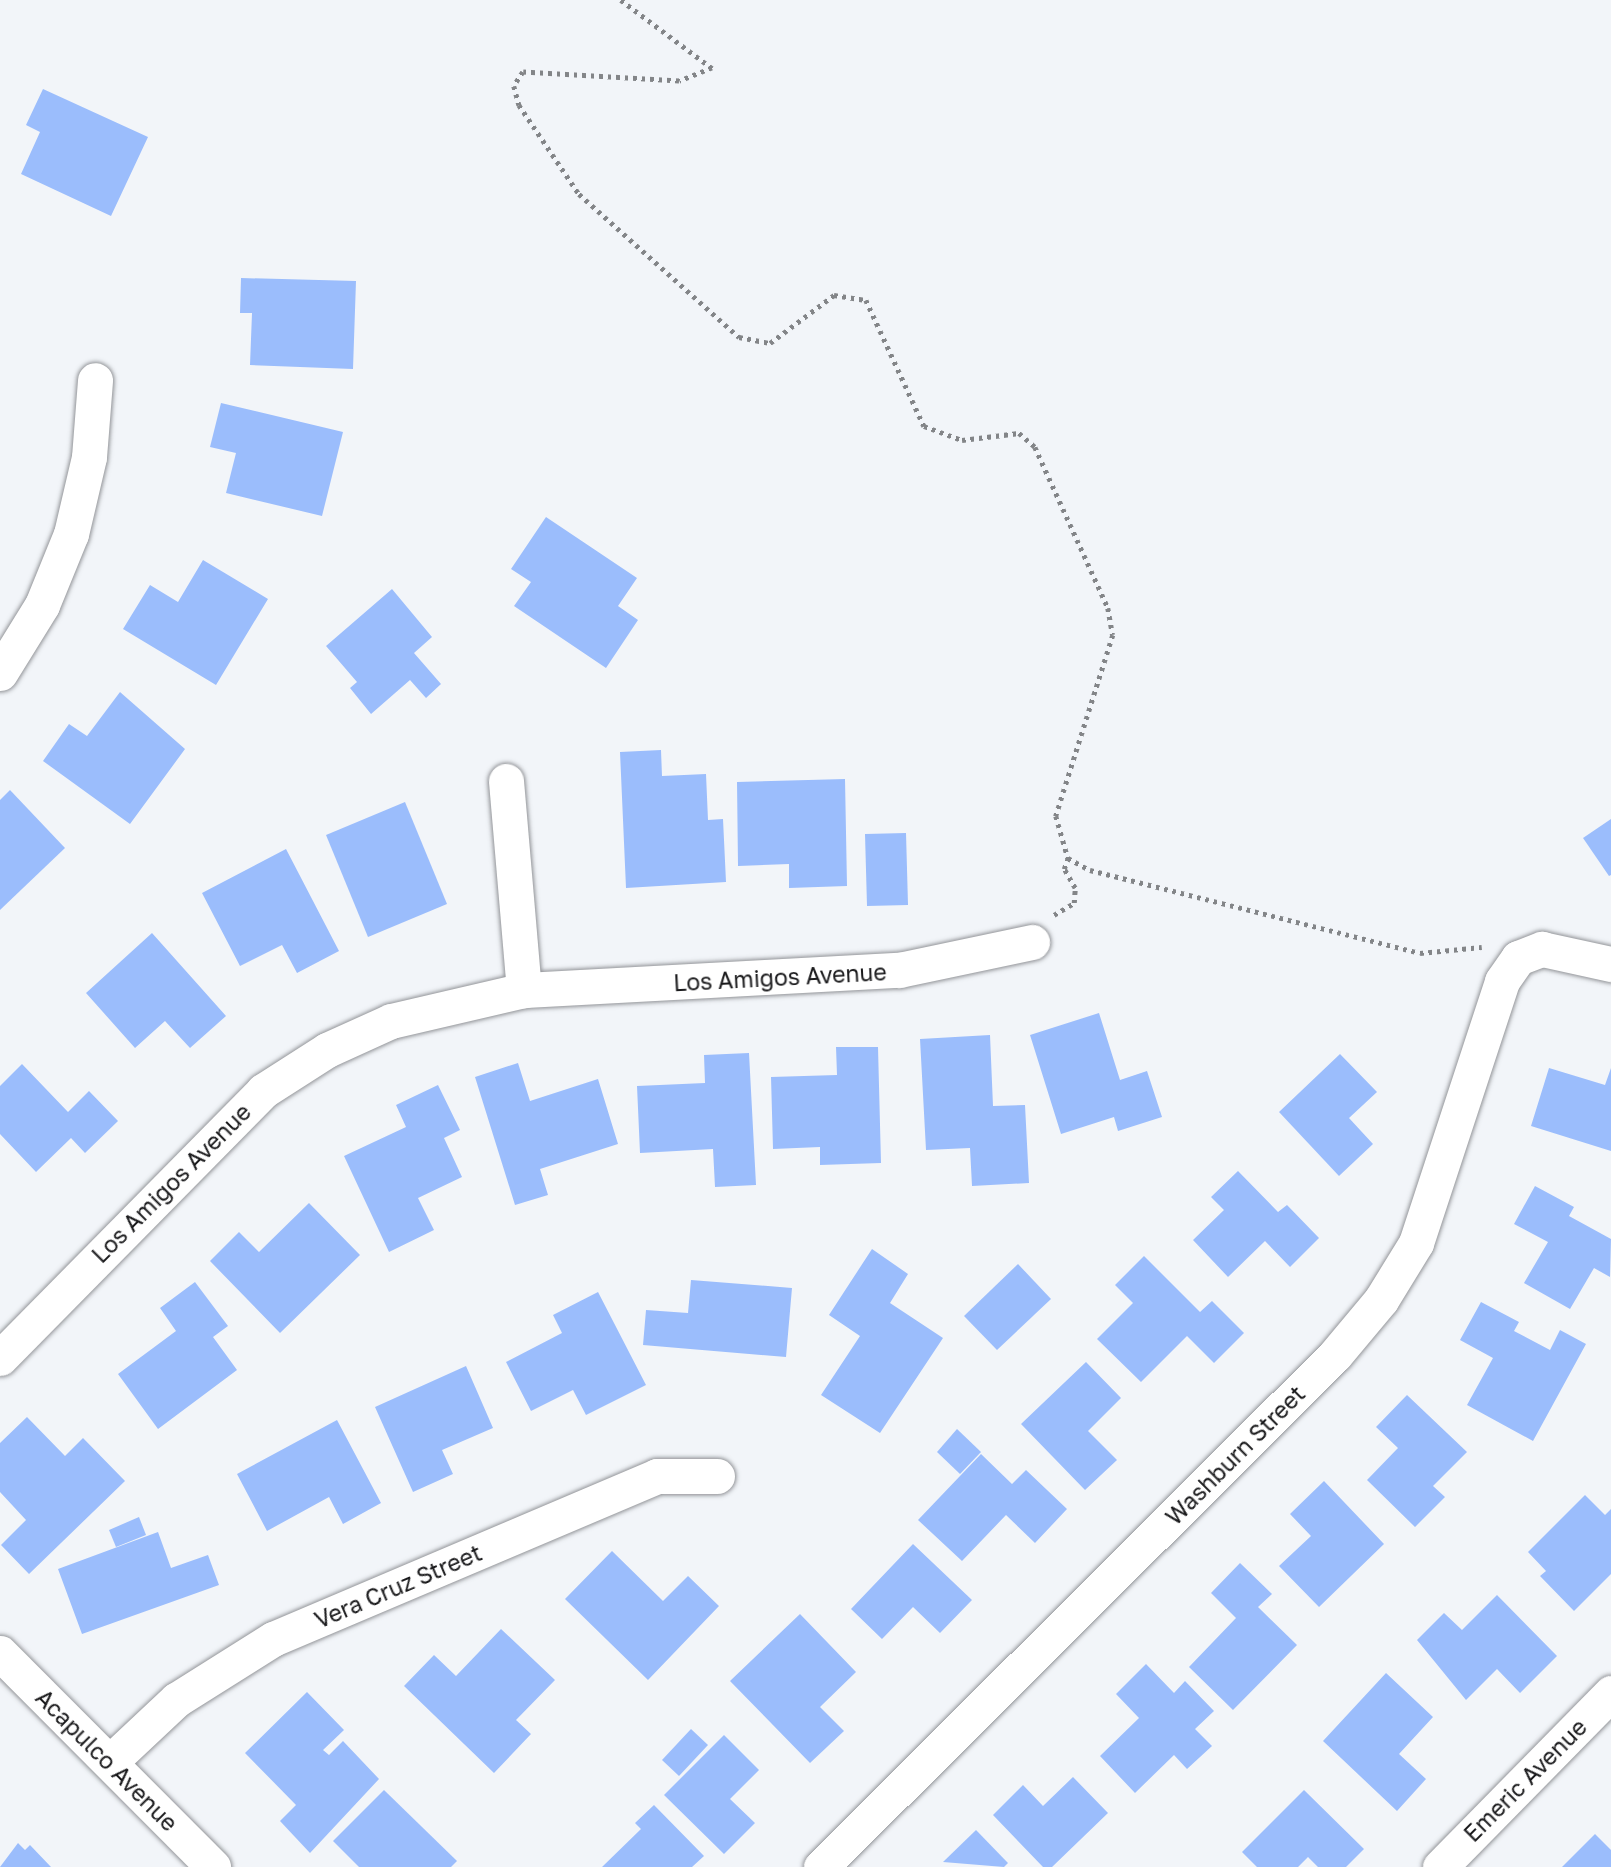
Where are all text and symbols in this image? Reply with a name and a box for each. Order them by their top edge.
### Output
street label: Los Amigos Avenue [673,958,887,996]
street label: Los Amigos Avenue [86,1098,256,1268]
street label: Washburn Street [1160,1380,1310,1530]
street label: Vera Cruz Street [310,1538,486,1634]
street label: Acapulco Avenue [30,1683,184,1837]
street label: Emeric Avenue [1458,1713,1592,1847]

